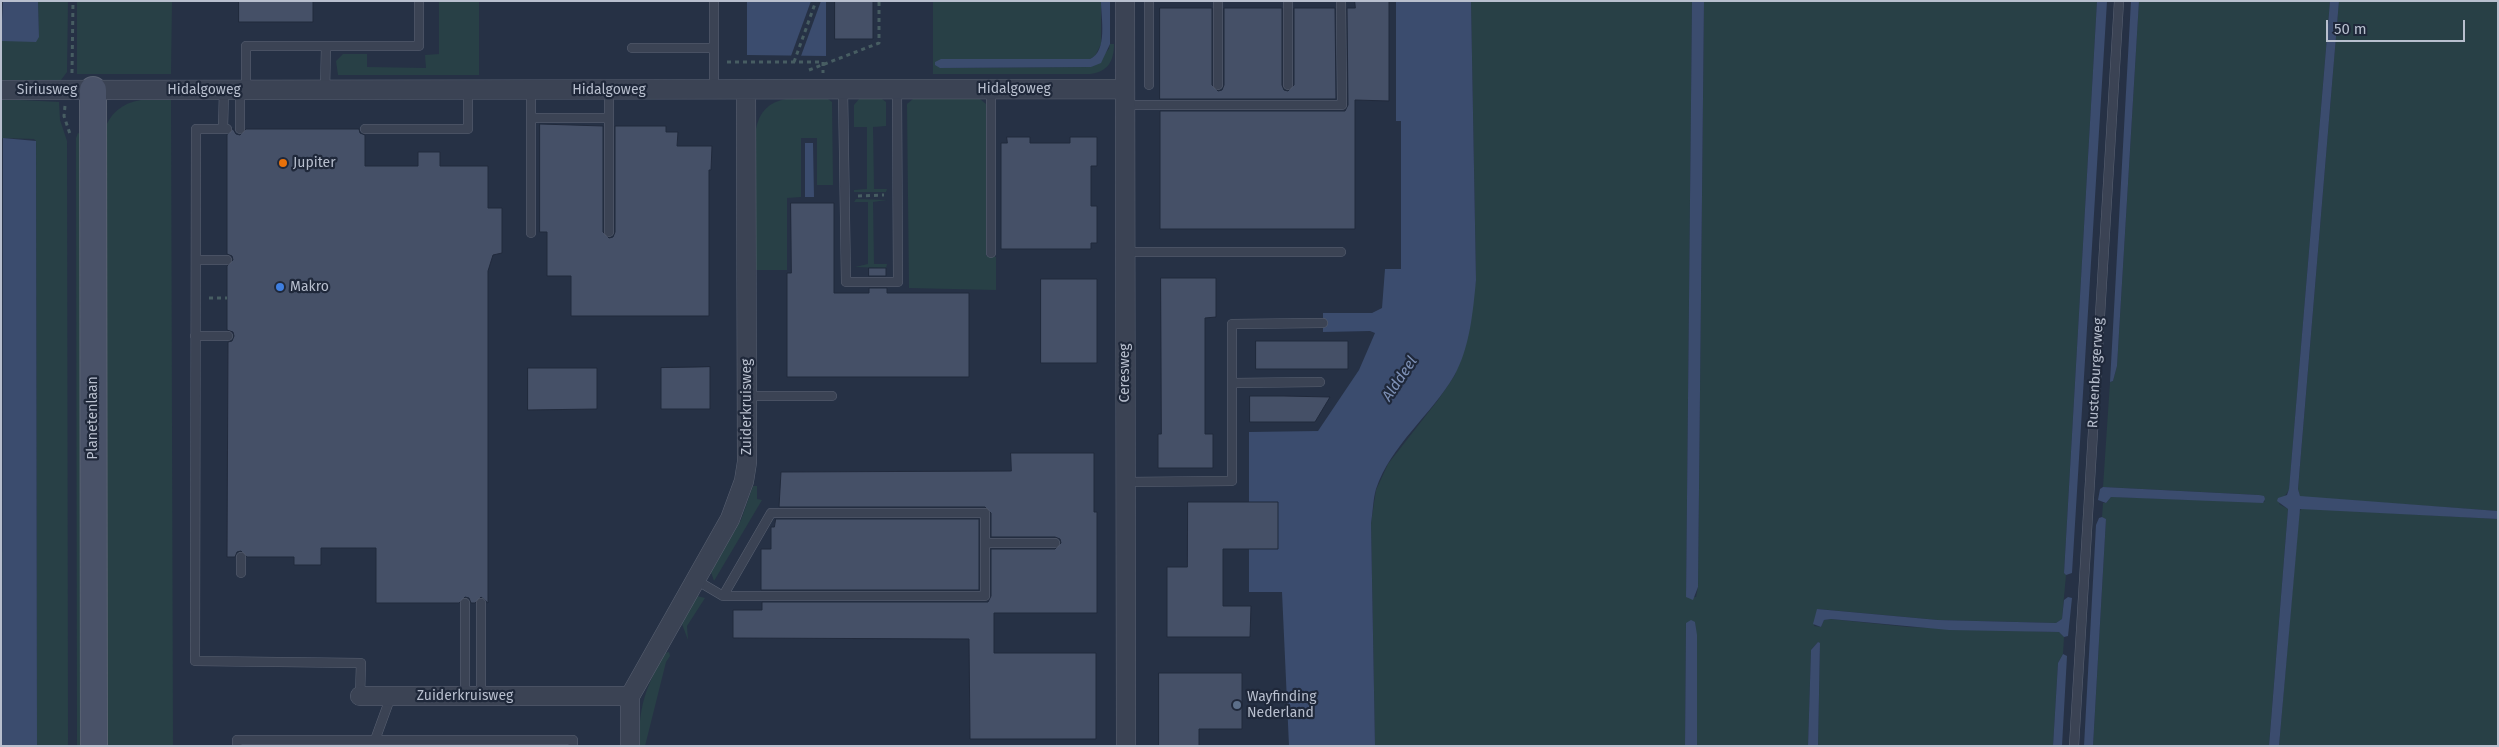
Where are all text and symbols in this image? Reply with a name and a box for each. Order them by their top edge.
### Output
scale bar [2329,10,2468,42]
text: 50 m [2334,20,2367,38]
street label: Hidalgoweg [977,81,1051,97]
street label: Siriusweg [17,82,77,98]
street label: Hidalgoweg [167,82,241,98]
street label: Hidalgoweg [572,82,646,98]
place label: Jupiter [293,155,336,171]
marker: Jupiter [277,157,289,169]
place label: Makro [290,279,329,295]
marker: Makro [274,281,286,293]
street label: Rustenburgerweg [2085,317,2107,429]
street label: Ceresweg [1117,343,1133,403]
water label: Alddeel [1379,353,1421,405]
street label: Zuiderkruisweg [739,359,755,455]
street label: Planetenlaan [85,376,101,460]
street label: Zuiderkruisweg [417,688,513,704]
place label: Wayfinding Nederland [1247,689,1316,722]
marker: Wayfinding Nederland [1231,699,1243,711]

